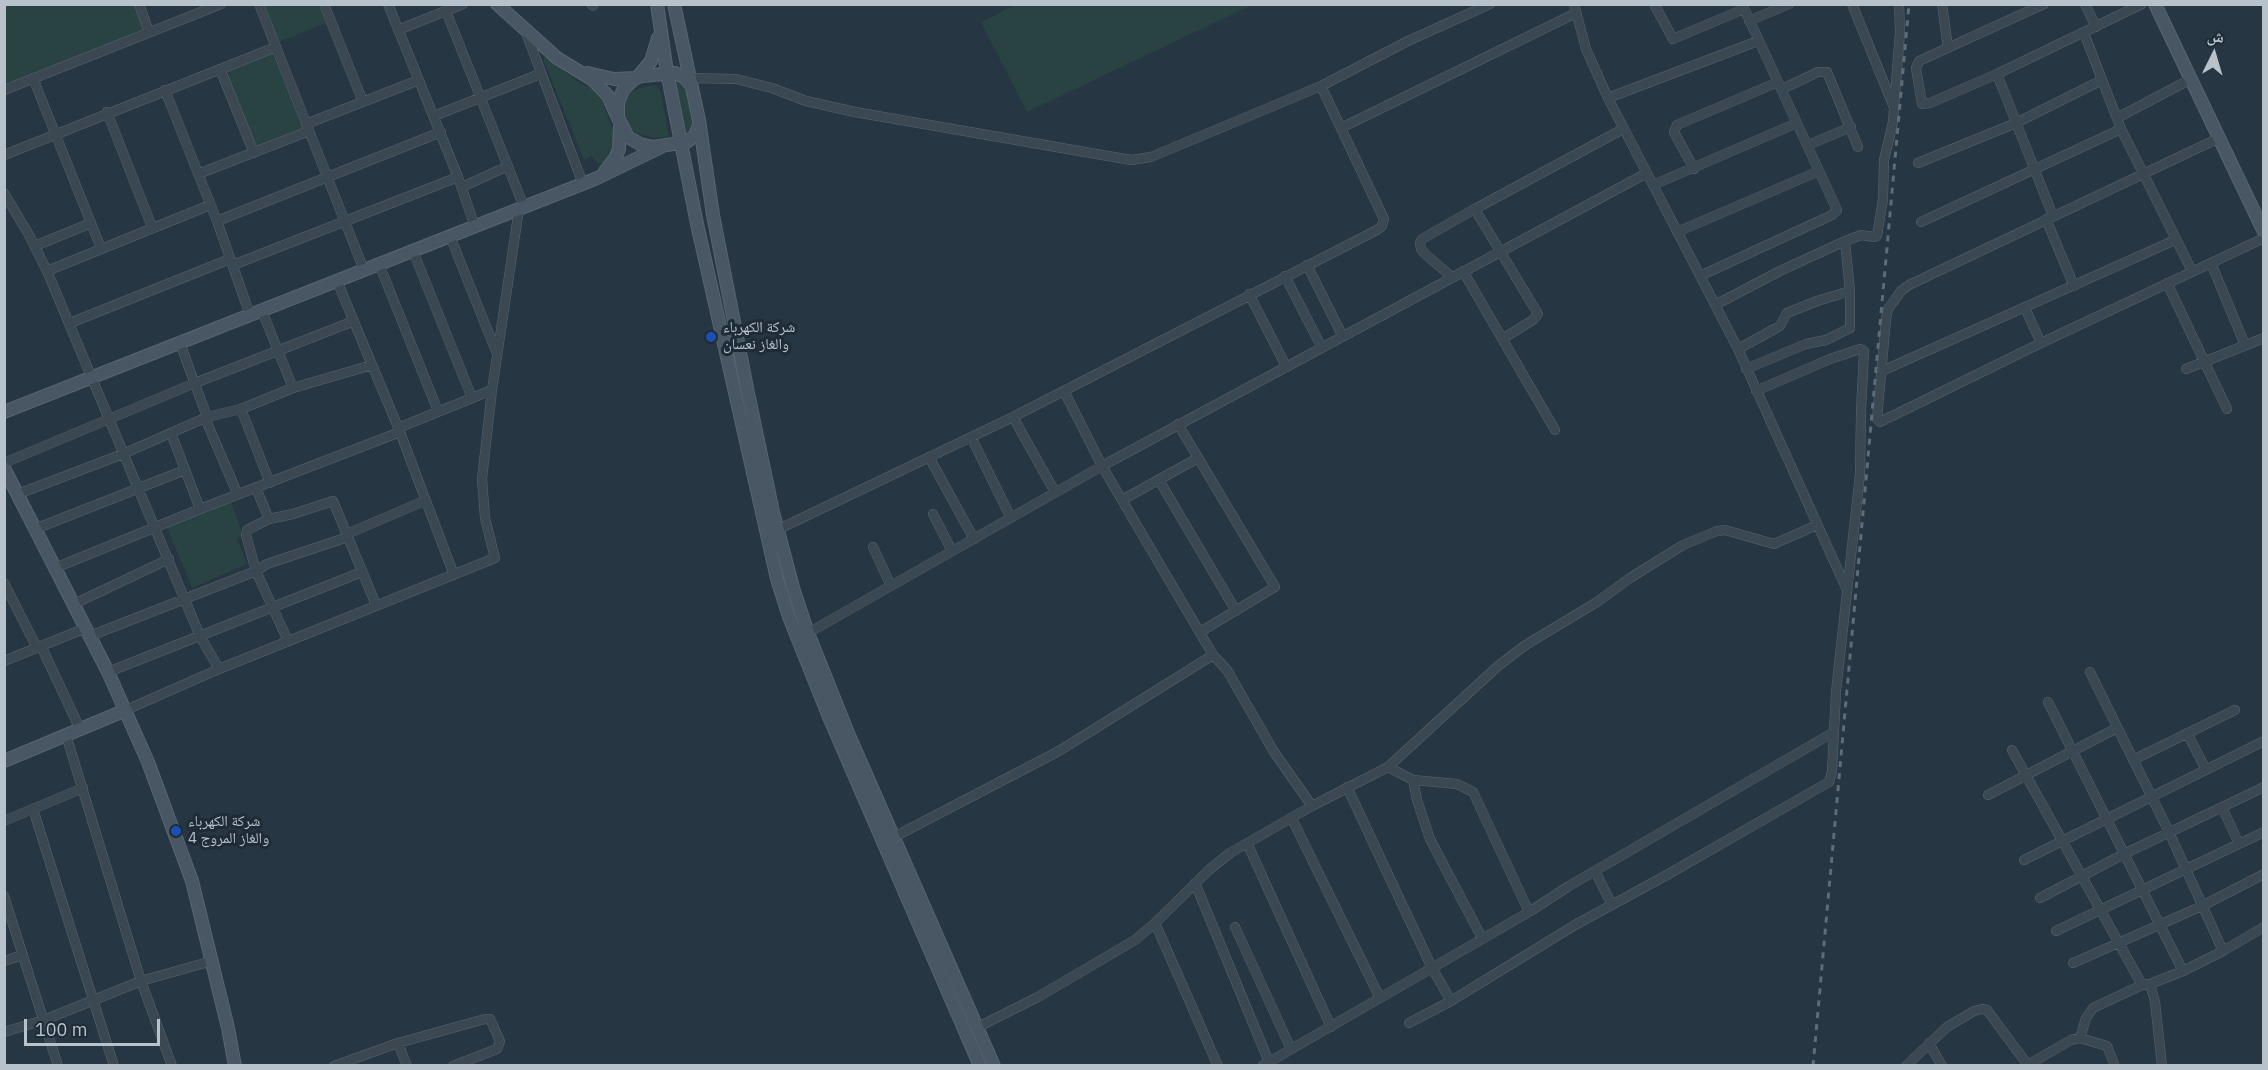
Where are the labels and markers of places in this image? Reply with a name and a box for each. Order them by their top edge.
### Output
place label: شركة الكهرباء والغاز نعسان [723,319,795,354]
marker: شركة الكهرباء والغاز نعسان [704,330,718,344]
place label: شركة الكهرباء والغاز المروج 4 [188,813,269,848]
marker: شركة الكهرباء والغاز المروج 4 [169,824,183,838]

